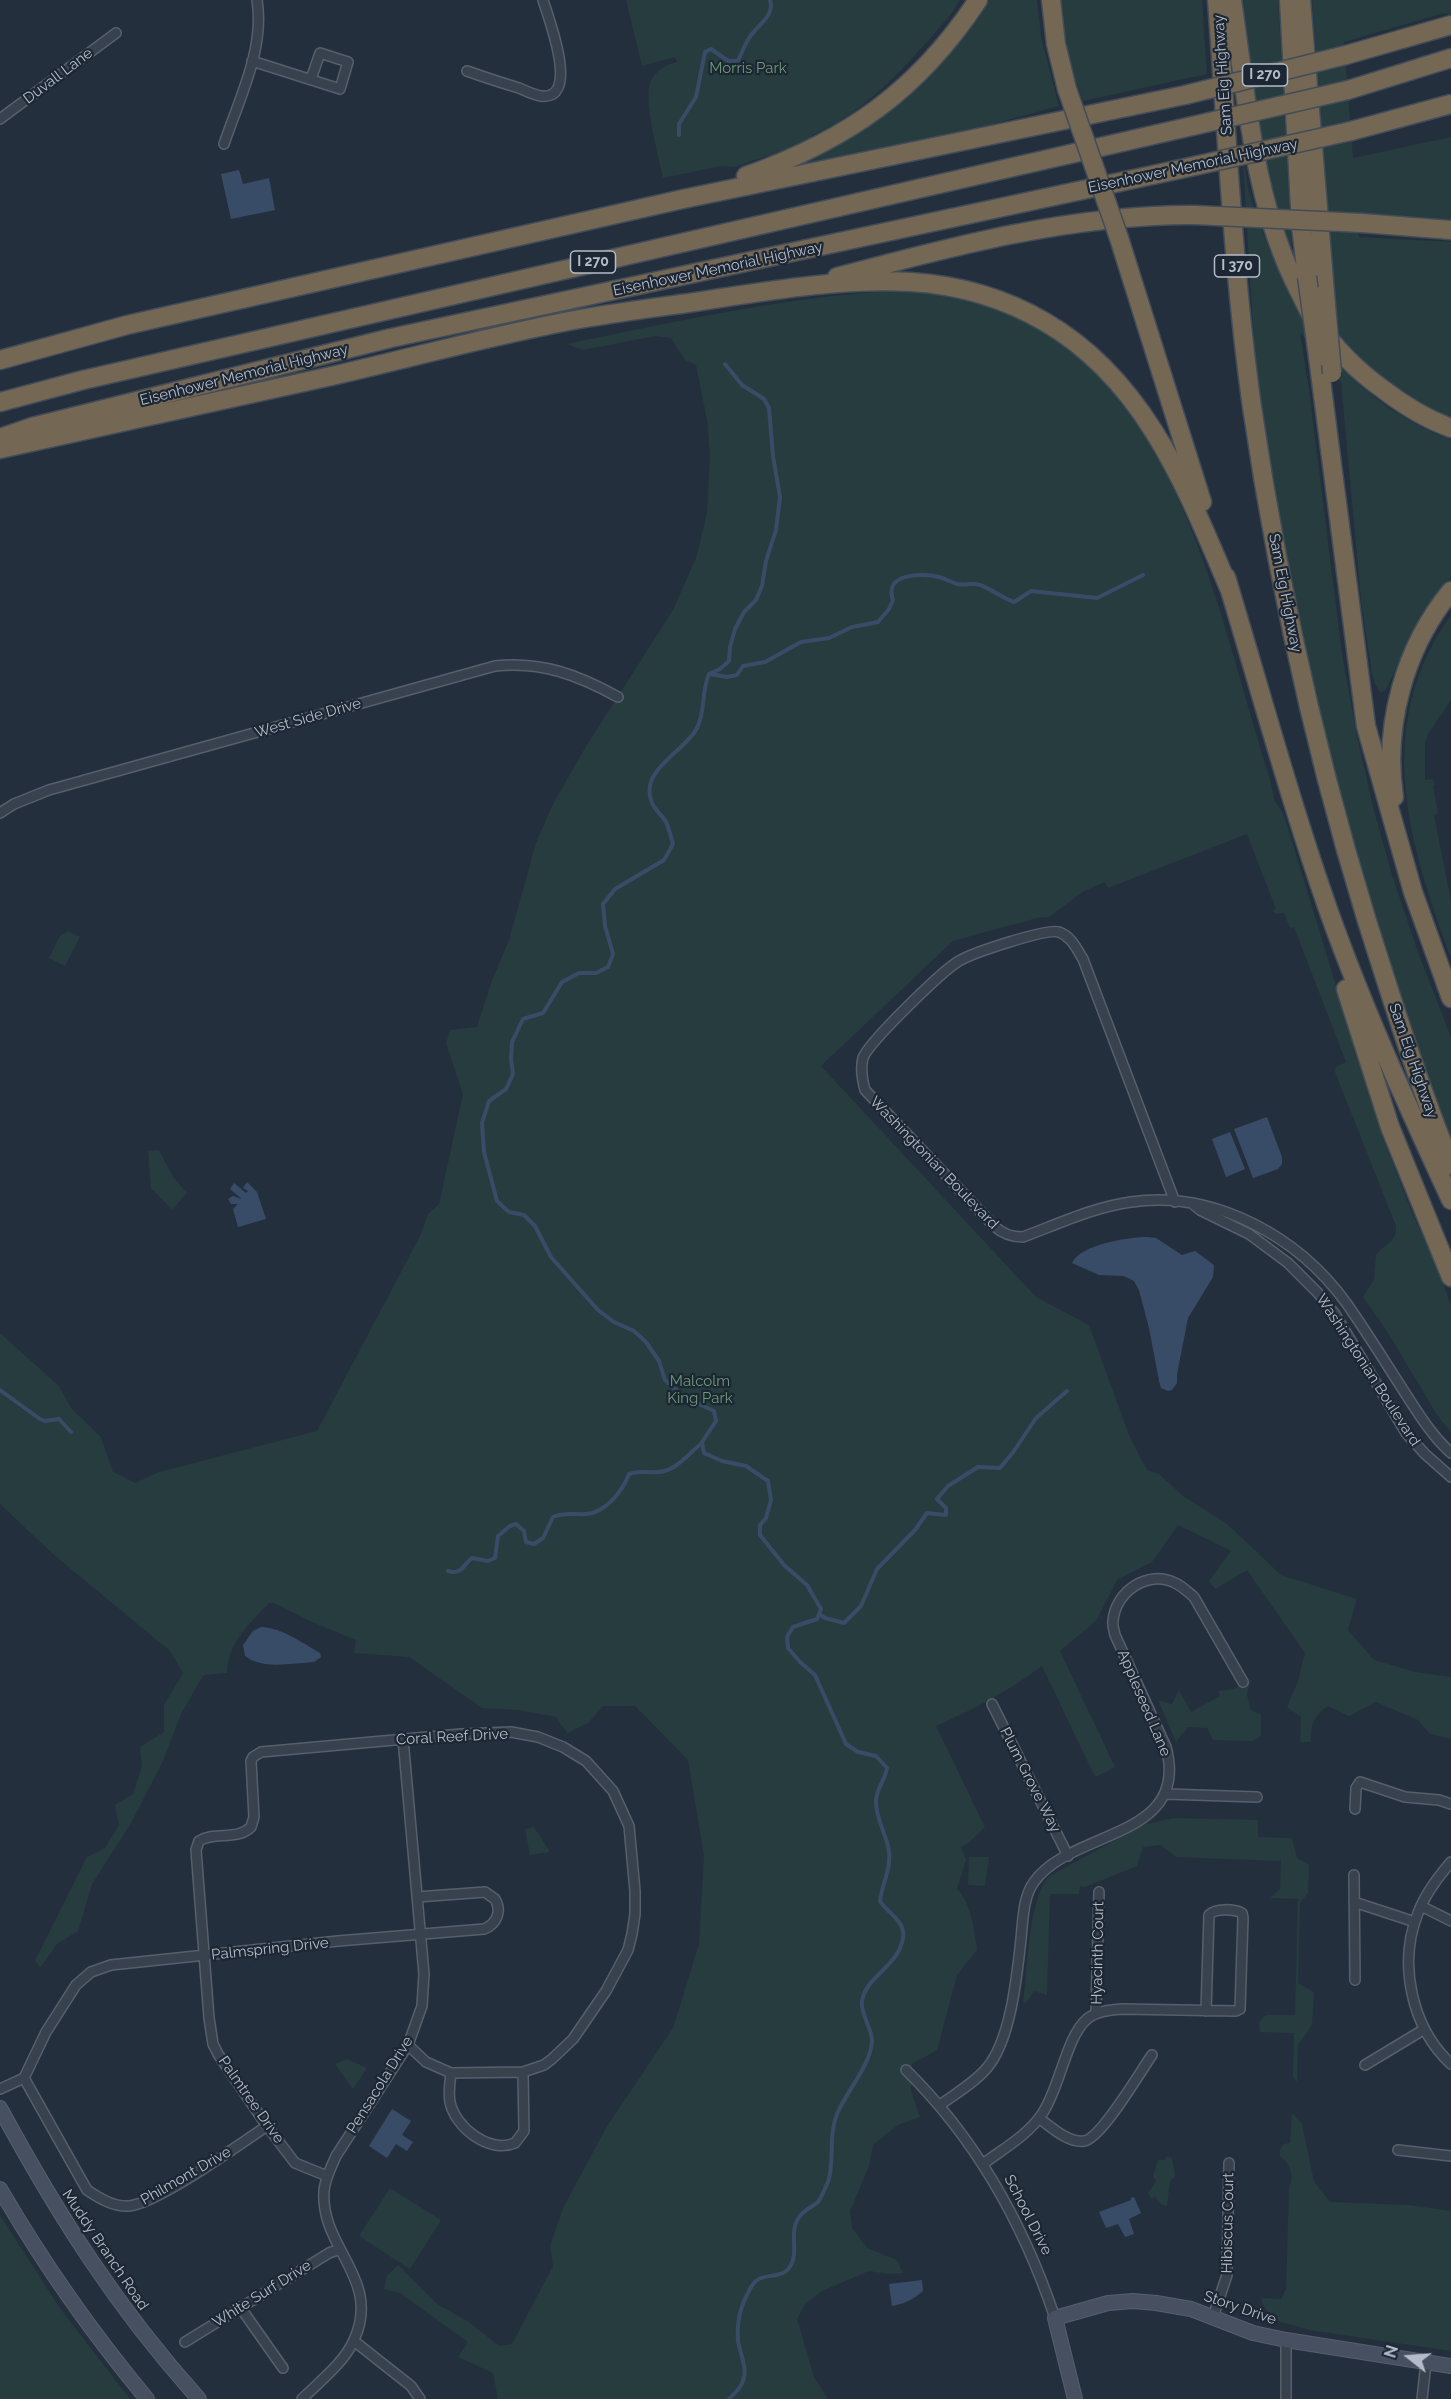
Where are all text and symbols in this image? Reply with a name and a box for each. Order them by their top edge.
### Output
street label: Sam Eig Highway [1210,14,1236,136]
street label: Duvall Lane [20,44,96,108]
park label: Morris Park [709,59,787,77]
road number: I 270 [1242,64,1288,86]
street label: Eisenhower Memorial Highway [1087,135,1299,197]
street label: Eisenhower Memorial Highway [612,238,824,300]
road number: I 270 [570,251,616,273]
road number: I 370 [1214,255,1260,277]
street label: Eisenhower Memorial Highway [138,340,350,410]
street label: Sam Eig Highway [1265,532,1305,654]
street label: West Side Drive [253,694,363,742]
street label: Sam Eig Highway [1385,1001,1441,1121]
street label: Washingtonian Boulevard [866,1093,1002,1233]
street label: Washingtonian Boulevard [1312,1291,1424,1449]
park label: Malcolm King Park [667,1372,733,1407]
street label: Appleseed Lane [1113,1647,1175,1759]
street label: Plum Grove Way [996,1724,1064,1836]
street label: Coral Reef Drive [396,1725,508,1749]
street label: Hyacinth Court [1088,1901,1108,2005]
street label: Palmspring Drive [210,1934,330,1964]
street label: Pensacola Drive [343,2033,417,2137]
street label: Palmtree Drive [214,2053,288,2147]
street label: Philmont Drive [138,2143,234,2209]
street label: School Drive [1000,2172,1056,2258]
street label: Hibiscus Court [1218,2172,1238,2274]
street label: Muddy Branch Road [58,2186,152,2314]
street label: White Surf Drive [209,2256,315,2332]
street label: Story Drive [1201,2287,1279,2329]
north arrow [1379,2327,1439,2387]
text: N [1380,2343,1402,2360]

